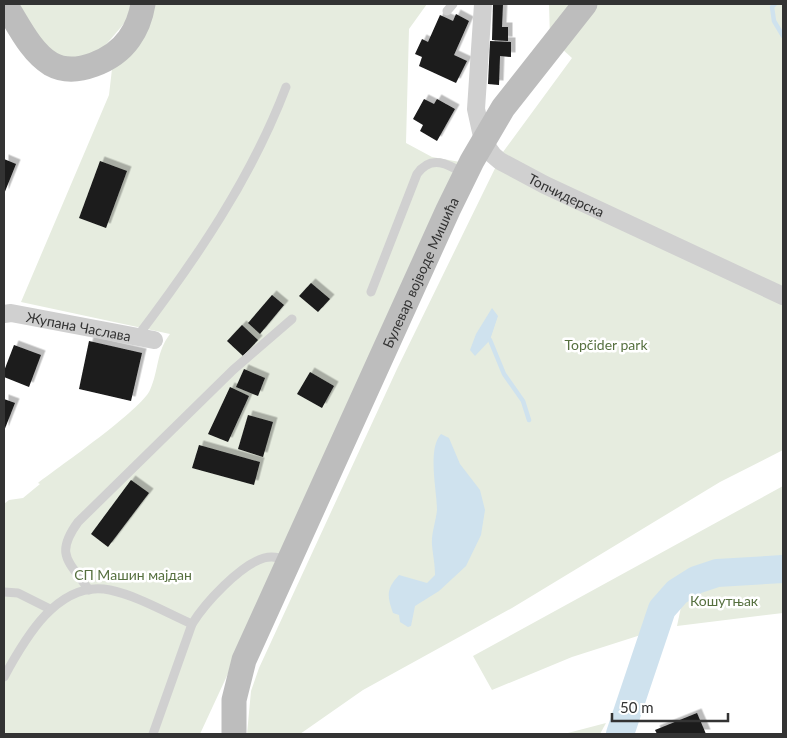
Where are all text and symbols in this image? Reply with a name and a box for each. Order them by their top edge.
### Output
street label: Топчидерска [525,169,607,220]
street label: Булевар војводе Мишића [378,194,462,350]
street label: Жупана Часлава [25,308,133,344]
park label: Topčider park [564,336,648,353]
park label: СП Машин мајдан [74,566,192,583]
park label: Кошутњак [690,592,759,609]
scale bar [612,690,728,722]
text: 50 m [620,698,654,716]

